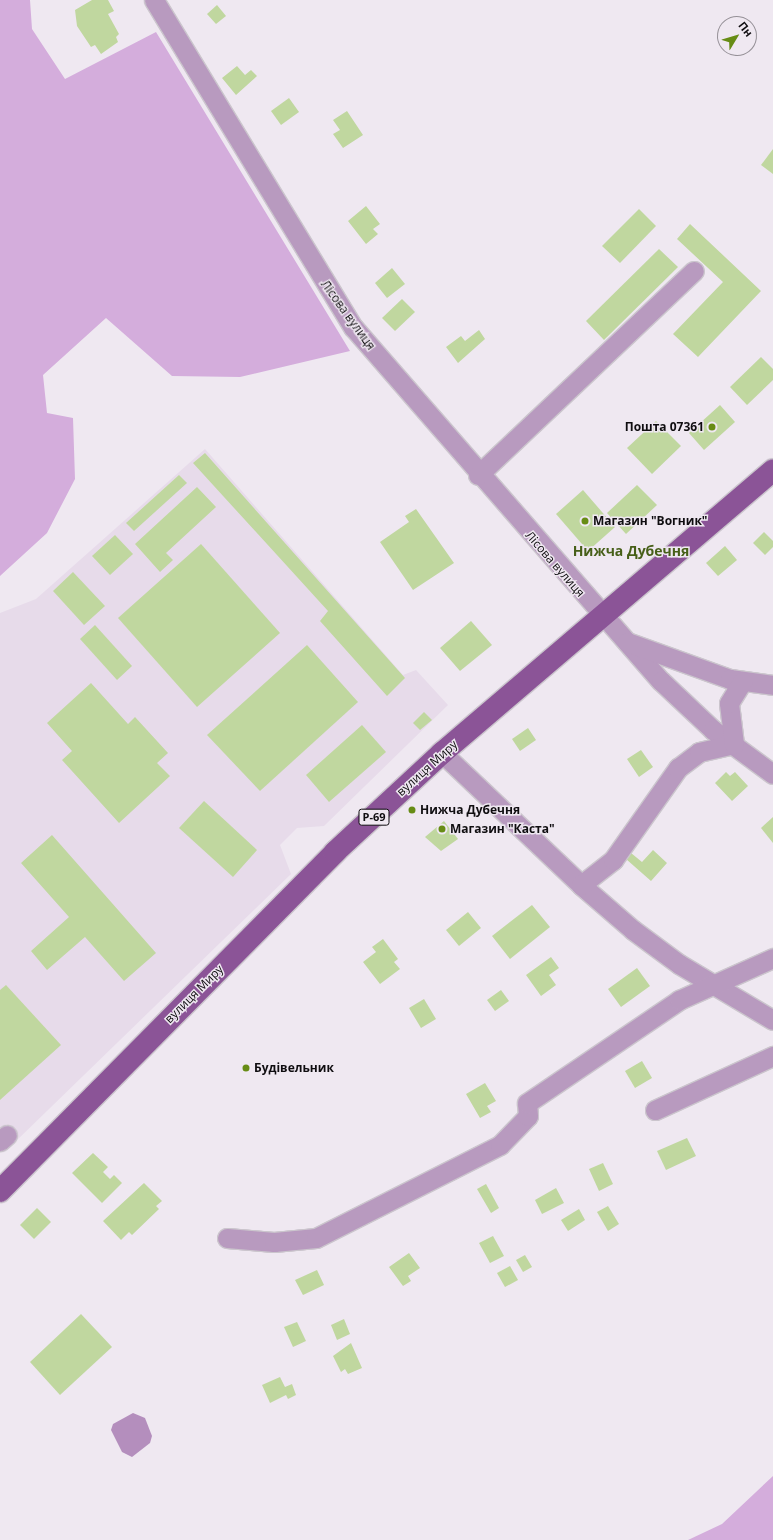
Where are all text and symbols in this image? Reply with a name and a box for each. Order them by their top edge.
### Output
north arrow [717,16,757,56]
text: Пн [735,18,757,40]
street label: Лісова вулиця [318,277,378,353]
place label: Пошта 07361 [625,420,704,434]
marker: Пошта 07361 [707,422,717,432]
place label: Магазин "Вогник" [593,514,707,528]
marker: Магазин "Вогник" [580,516,590,526]
street label: Лісова вулиця [522,528,588,600]
district label: Нижча Дубечня [573,543,689,559]
street label: вулиця Миру [394,737,460,799]
place label: Нижча Дубечня [420,803,520,817]
marker: Нижча Дубечня [407,805,417,815]
road number: Р-69 [358,808,390,826]
place label: Магазин "Каста" [450,822,555,836]
marker: Магазин "Каста" [437,824,447,834]
street label: вулиця Миру [162,962,226,1026]
place label: Будівельник [254,1061,334,1075]
marker: Будівельник [241,1063,251,1073]

